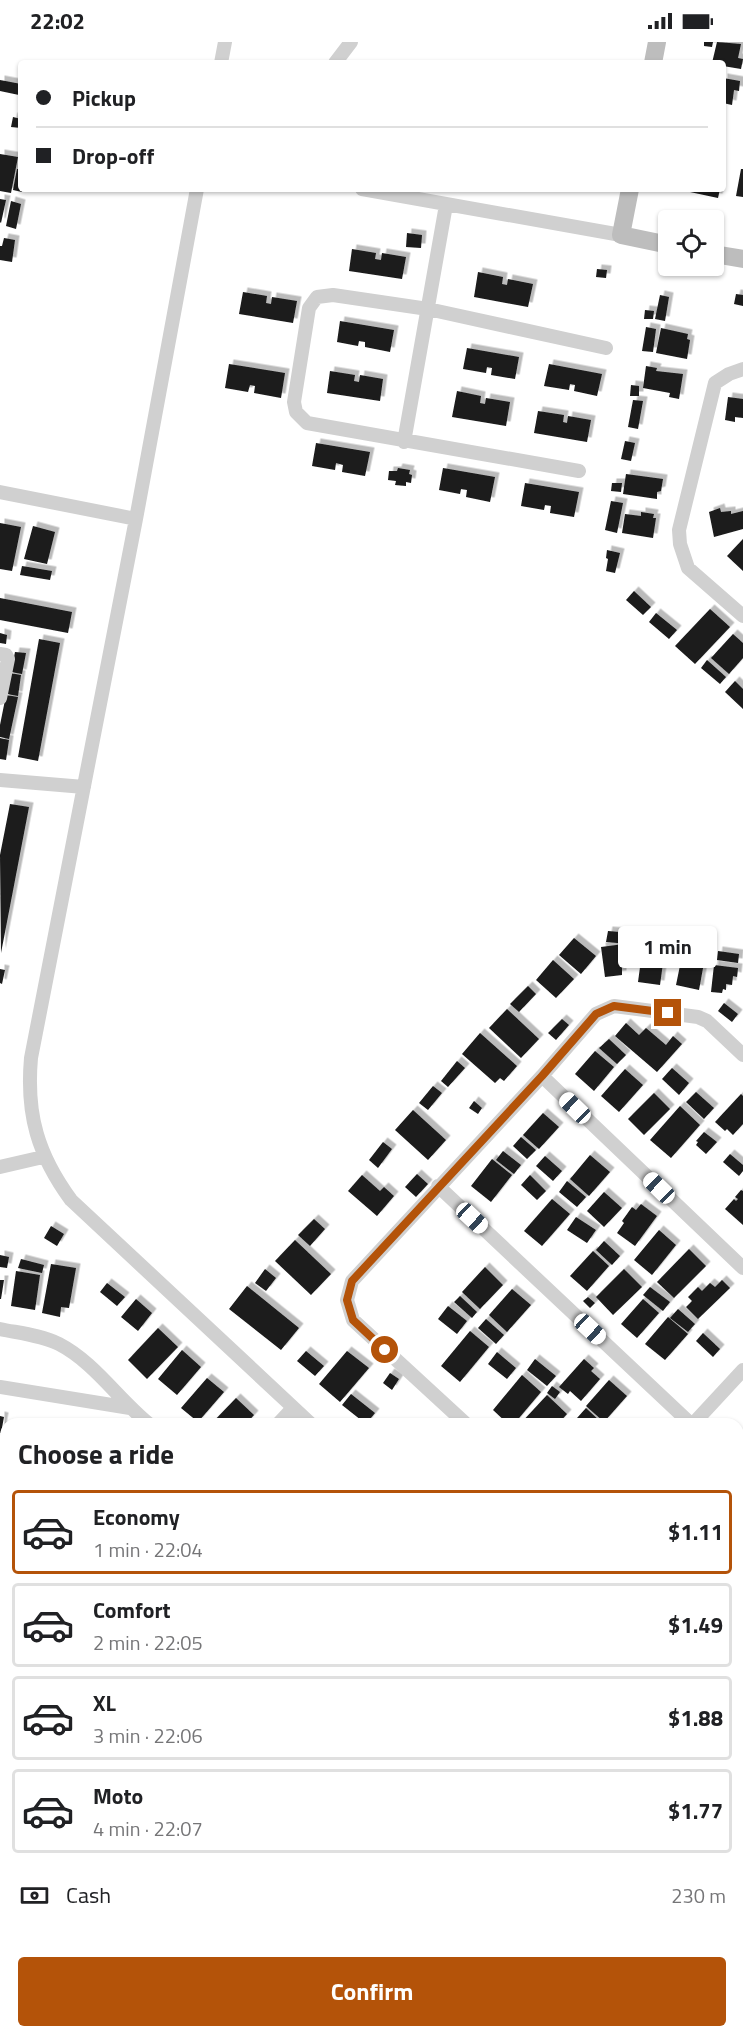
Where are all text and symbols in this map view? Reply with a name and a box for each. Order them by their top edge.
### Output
text: 22:02 [30,4,85,38]
text: Pickup [72,81,136,115]
text: Drop-off [72,139,154,173]
map controls [658,210,724,276]
button: locate [658,210,724,276]
callout: 1 min [618,926,718,968]
text: 1 min [643,931,692,962]
route end [654,999,681,1026]
car [556,1089,594,1127]
car [640,1169,678,1207]
car [453,1199,491,1237]
car [571,1310,609,1348]
route start [371,1336,398,1363]
text: Choose a ride [18,1433,174,1474]
text: Economy [93,1500,180,1534]
icon: car [21,1505,75,1559]
text: $1.11 [668,1515,723,1549]
text: 1 min · 22:04 [93,1534,203,1565]
text: Comfort [93,1593,171,1627]
icon: car [21,1598,75,1652]
text: $1.49 [668,1608,723,1642]
text: 2 min · 22:05 [93,1627,203,1658]
text: XL [93,1686,116,1720]
icon: car [21,1691,75,1745]
text: $1.88 [668,1701,723,1735]
text: 3 min · 22:06 [93,1720,203,1751]
text: Moto [93,1779,143,1813]
icon: car [21,1784,75,1838]
text: $1.77 [668,1794,723,1828]
text: 4 min · 22:07 [93,1813,203,1844]
text: Cash [66,1878,111,1912]
icon: cash [18,1879,51,1912]
text: 230 m [671,1880,726,1911]
button: Confirm [18,1957,726,2026]

